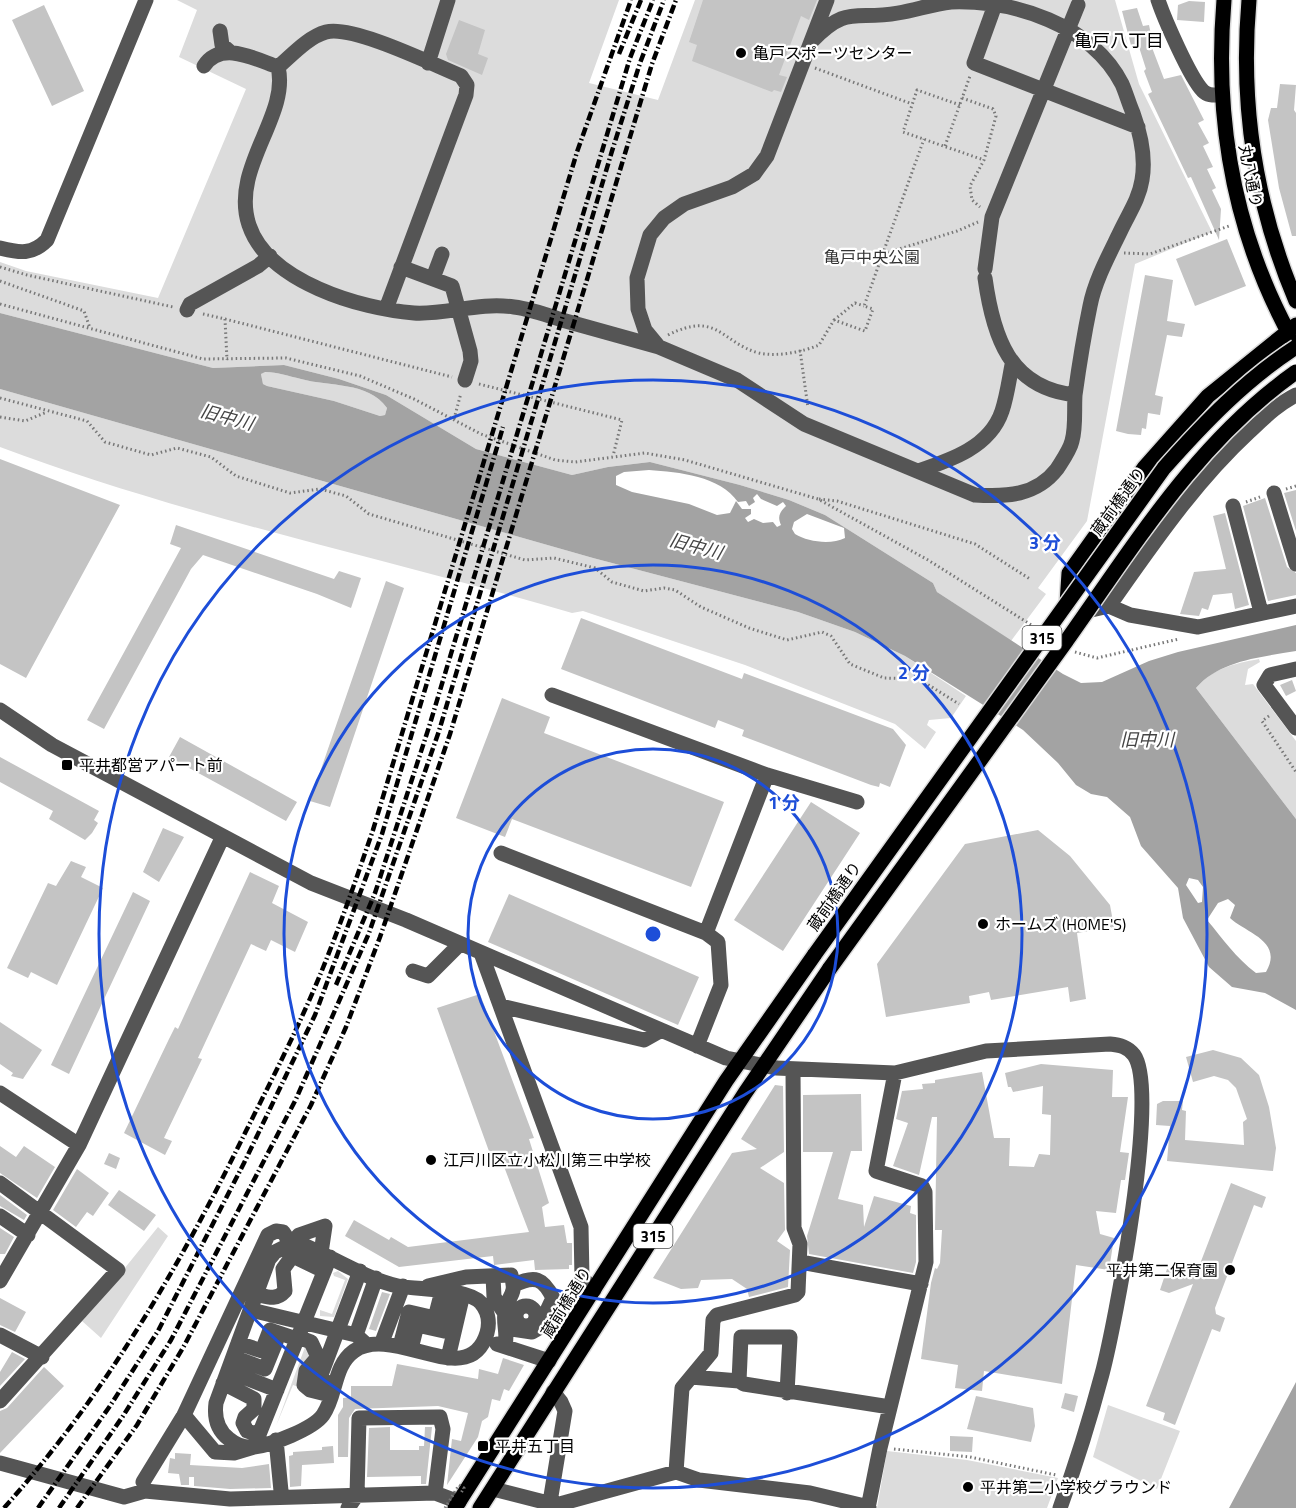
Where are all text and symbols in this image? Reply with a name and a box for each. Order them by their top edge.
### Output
district label: 亀戸八丁目 [1074,27,1164,54]
place label: 亀戸スポーツセンター [753,41,913,65]
marker: 亀戸スポーツセンター [734,46,748,60]
street label: 丸八通り [1233,142,1269,210]
park label: 亀戸中央公園 [824,245,920,269]
water label: 旧中川 [197,397,259,438]
street label: 蔵前橋通り [1085,462,1151,540]
water label: 旧中川 [666,526,728,567]
text: 3 分 [1029,529,1061,556]
road number: 315 [1022,626,1062,650]
text: 2 分 [898,659,930,686]
water label: 旧中川 [1120,726,1176,753]
place label: 平井都営アパート前 [79,753,223,777]
marker: 平井都営アパート前 [60,758,74,772]
text: 1 分 [768,789,800,816]
street label: 蔵前橋通り [801,856,867,936]
place label: ホームズ (HOME'S) [995,912,1126,936]
marker: ホームズ (HOME'S) [976,917,990,931]
centre of rings [643,924,663,944]
place label: 江戸川区立小松川第三中学校 [443,1148,651,1172]
marker: 江戸川区立小松川第三中学校 [424,1153,438,1167]
road number: 315 [634,1224,672,1248]
place label: 平井第二保育園 [1106,1258,1218,1282]
street label: 蔵前橋通り [535,1262,597,1342]
marker: 平井第二保育園 [1223,1263,1237,1277]
place label: 平井五丁目 [495,1434,575,1458]
marker: 平井五丁目 [476,1439,490,1453]
place label: 平井第二小学校グラウンド [980,1475,1172,1499]
marker: 平井第二小学校グラウンド [961,1480,975,1494]

